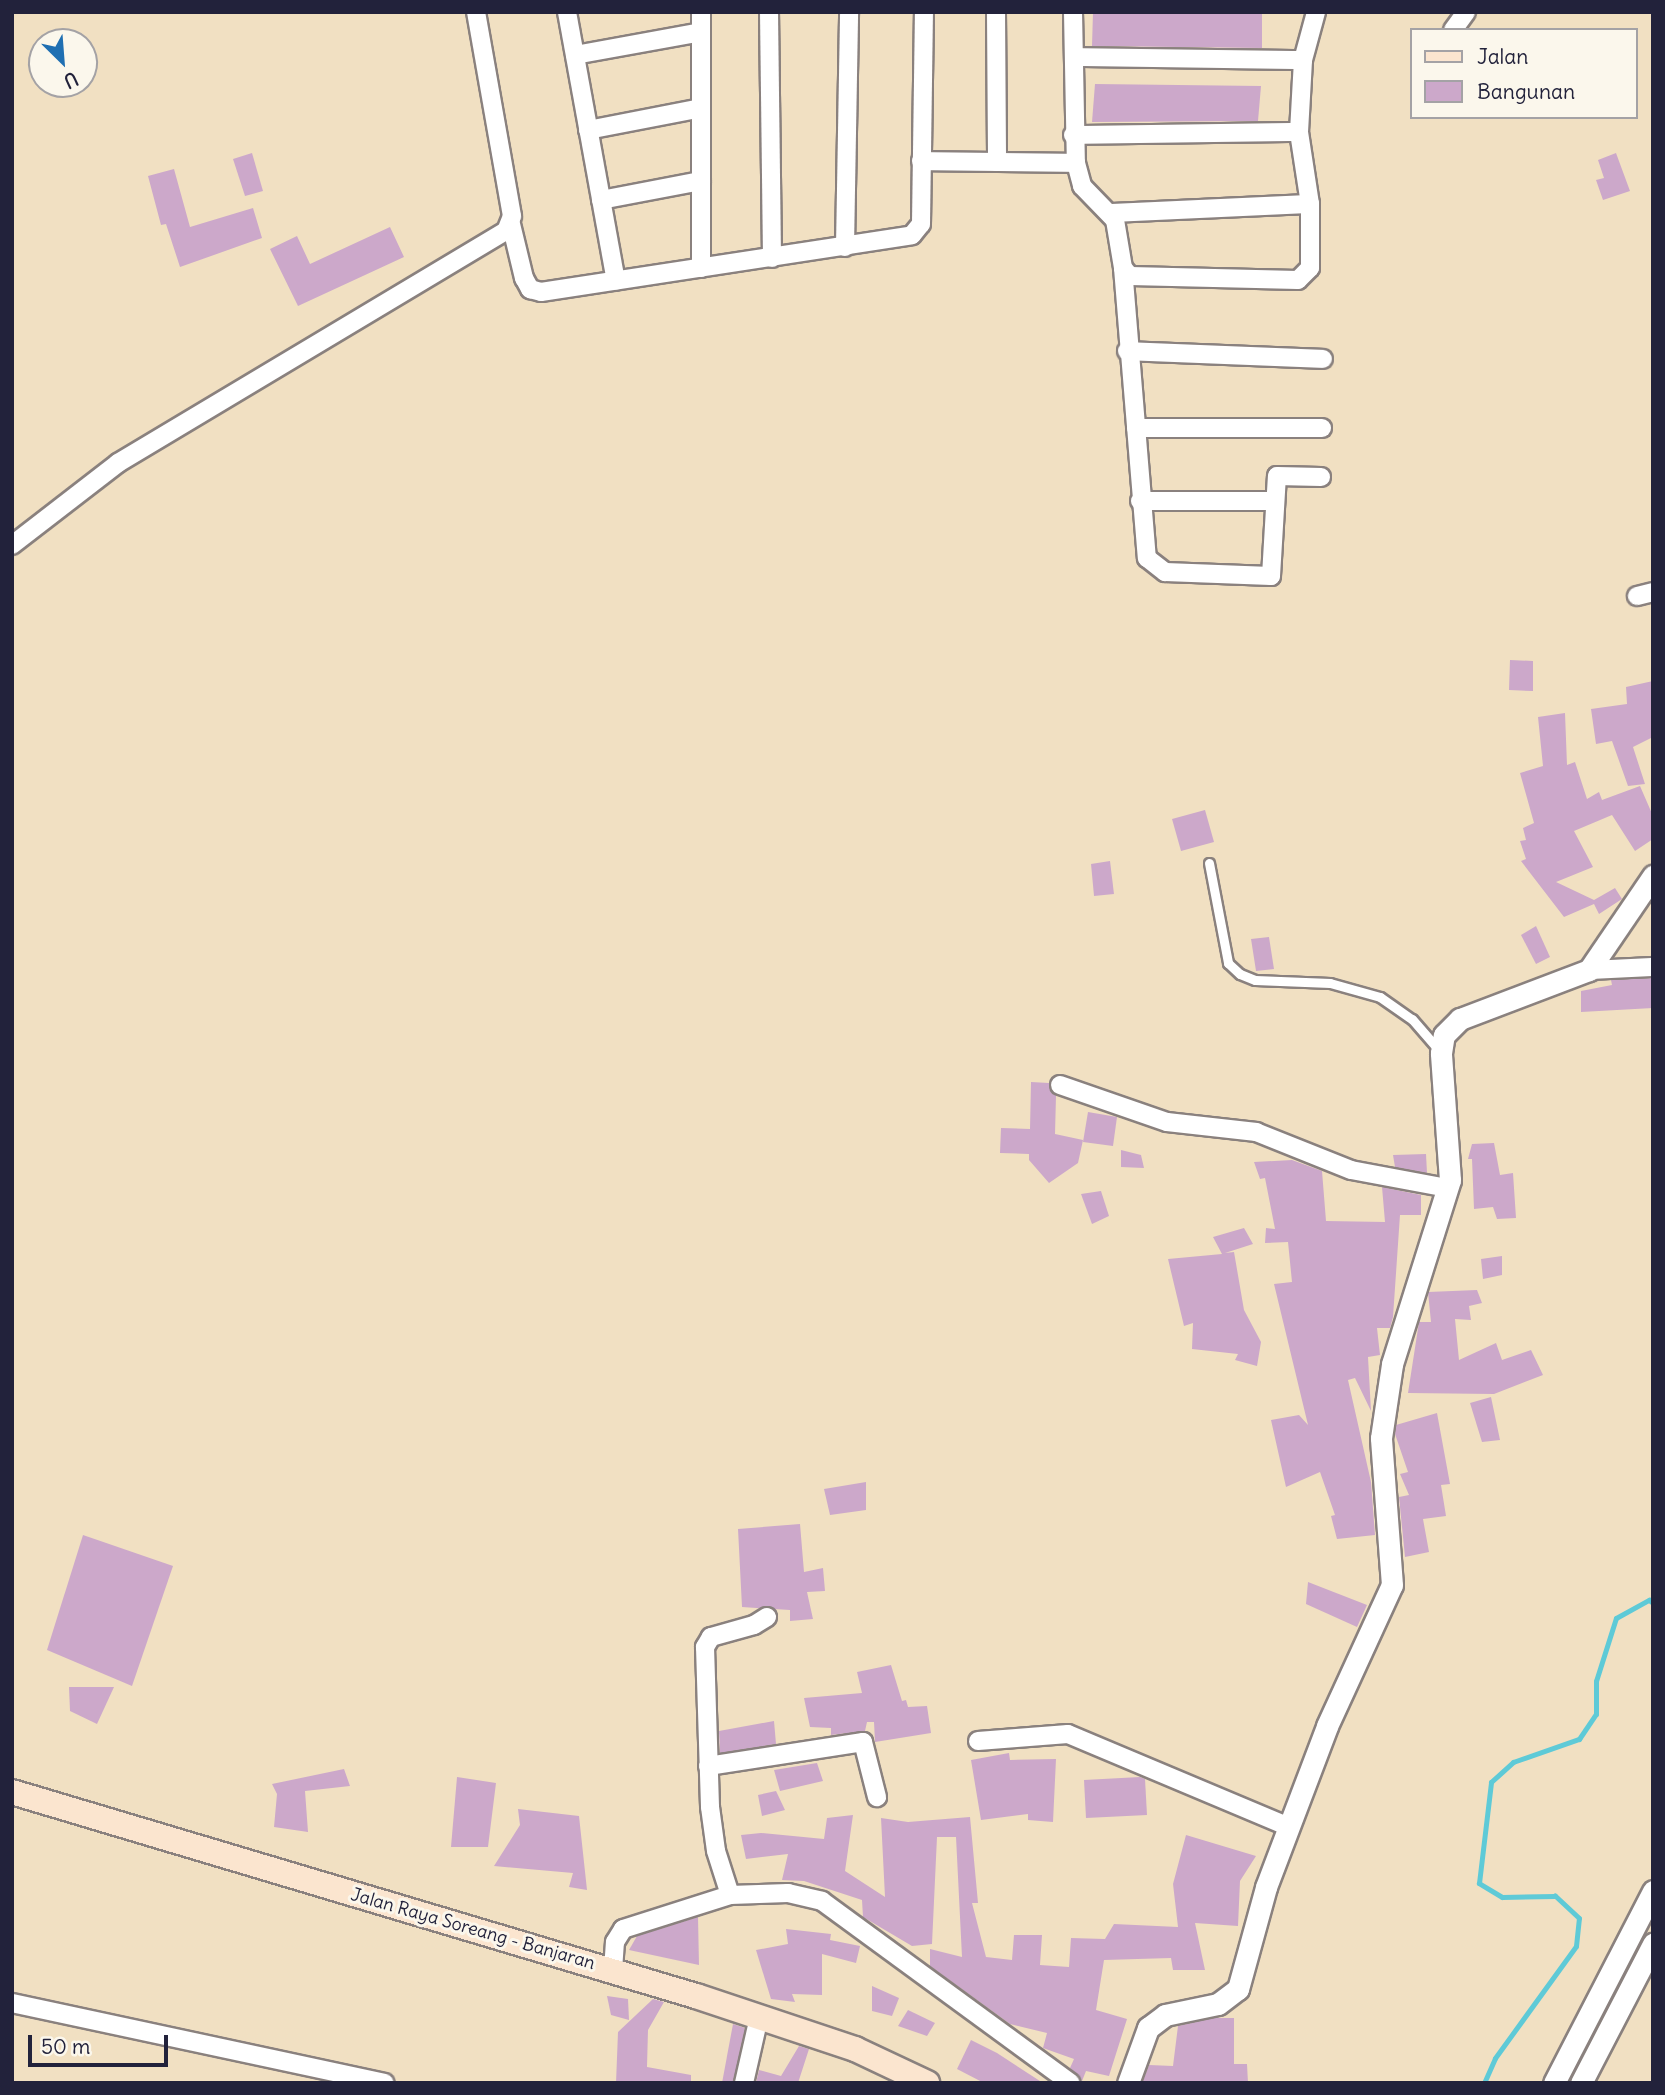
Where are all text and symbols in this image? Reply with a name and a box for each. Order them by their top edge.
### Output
north arrow [28,28,98,98]
legend [1410,28,1637,119]
text: Jalan [1477,43,1528,70]
text: U [60,67,82,94]
text: Bangunan [1477,78,1575,105]
street label: Jalan Raya Soreang - Banjaran [348,1884,598,1974]
scale bar [32,2022,172,2066]
text: 50 m [41,2033,90,2060]

